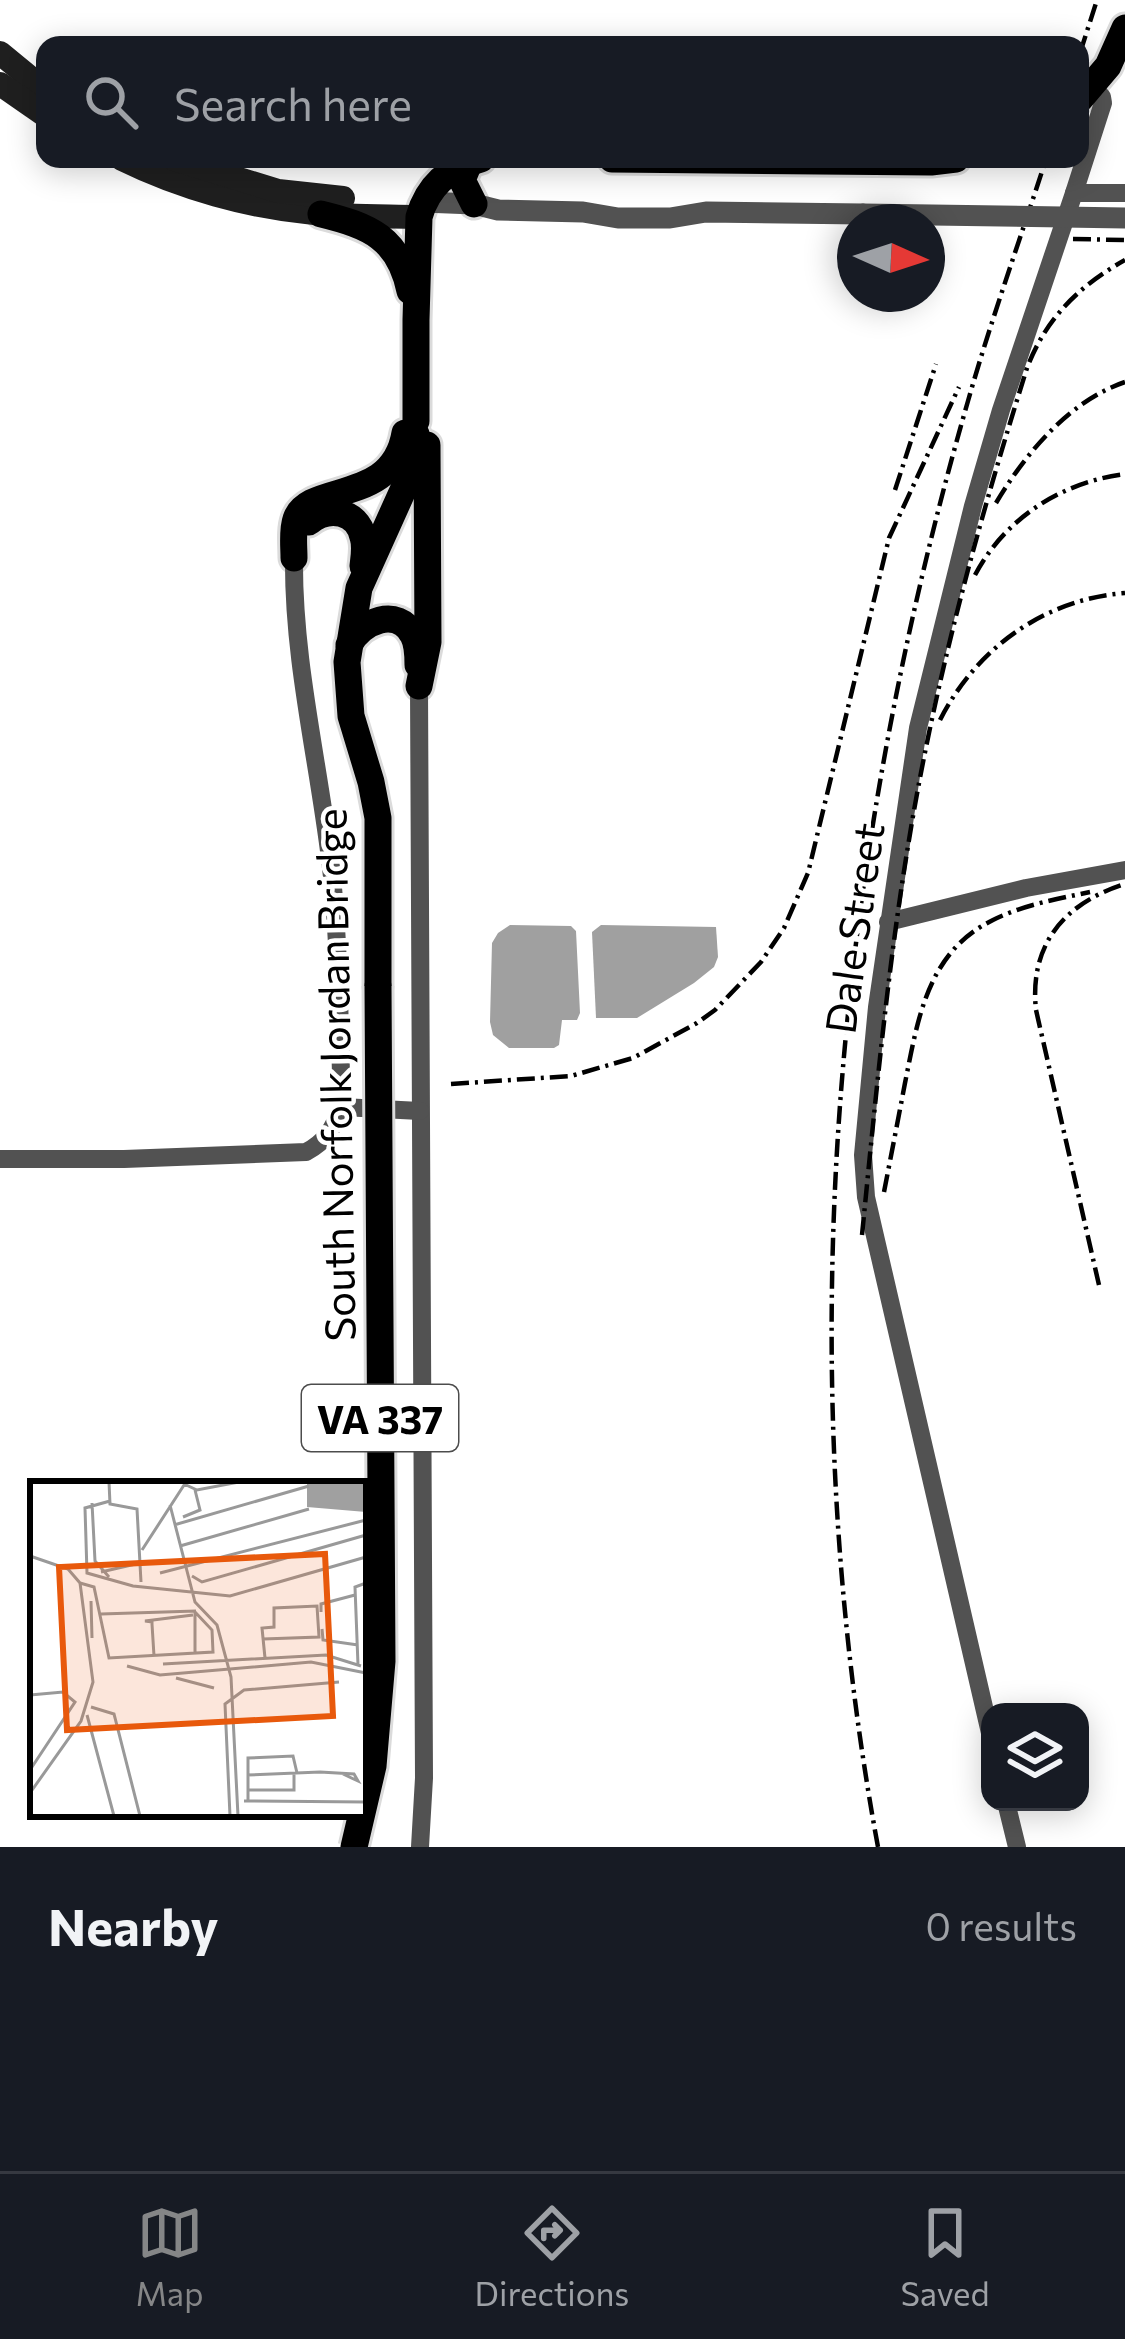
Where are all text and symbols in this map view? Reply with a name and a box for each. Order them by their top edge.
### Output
search box [36,36,1089,168]
icon: search [78,69,144,135]
text: Search here [174,75,412,130]
north arrow [837,204,945,312]
street label: South Norfolk Jordan Bridge [303,808,365,1342]
street label: Dale Street [812,819,894,1037]
road number: VA 337 [302,1385,458,1451]
inset map [30,1481,366,1817]
map controls [981,1703,1089,1811]
button: layers [981,1703,1089,1811]
text: Nearby [48,1894,218,1957]
text: 0 results [925,1901,1077,1949]
tab: Map [136,2200,204,2313]
tab: Directions [475,2200,629,2313]
tab: Saved [900,2200,989,2313]

